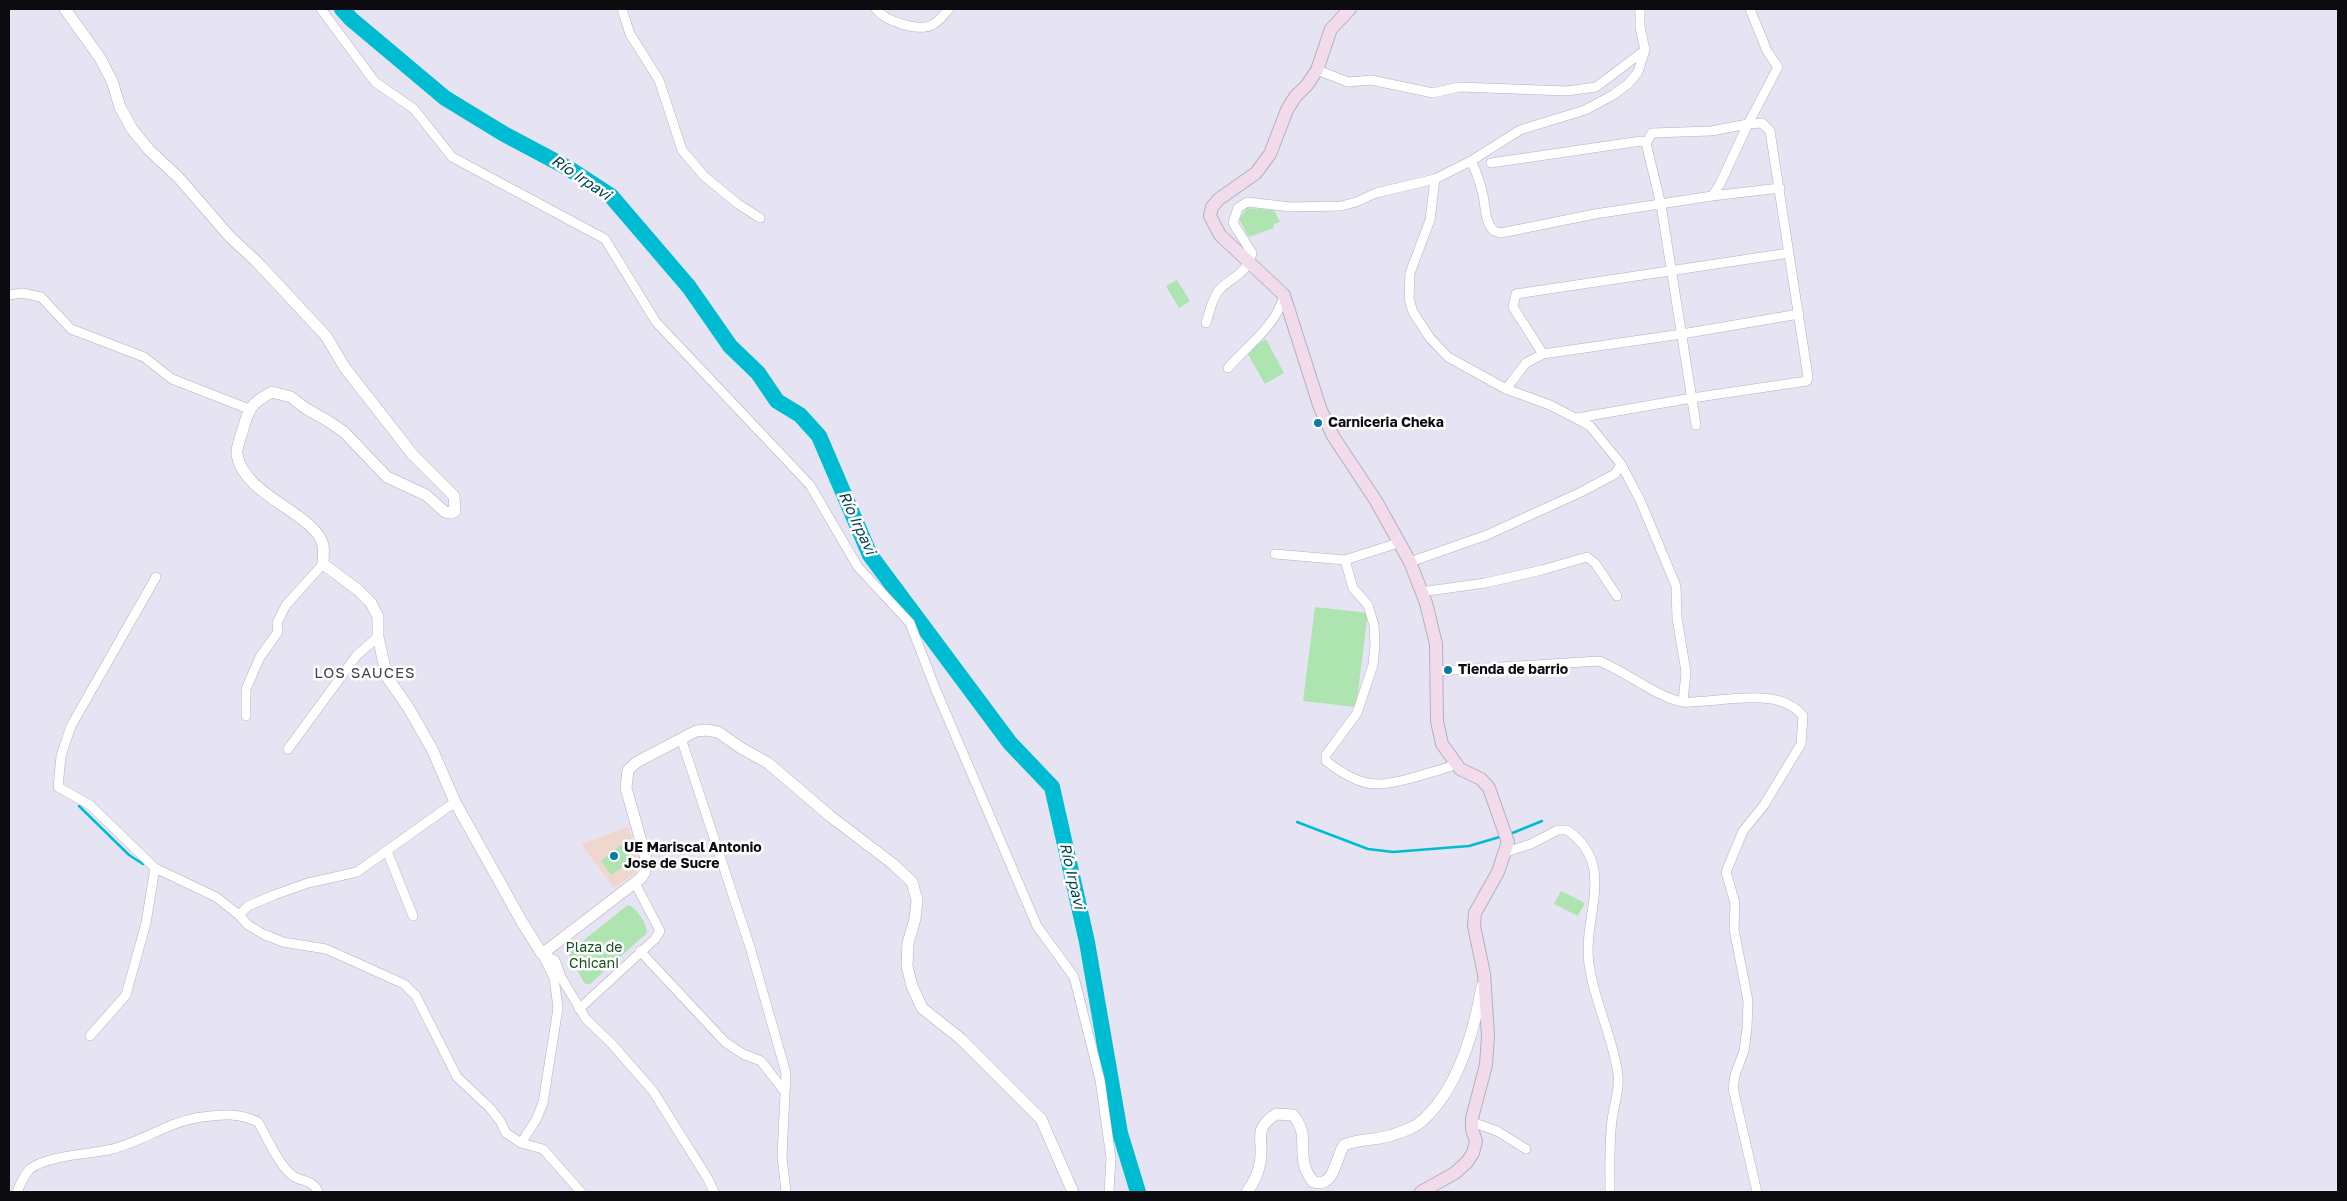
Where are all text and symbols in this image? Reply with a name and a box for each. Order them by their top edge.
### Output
water label: Río Irpavi [548,152,614,204]
place label: Carniceria Cheka [1328,415,1444,431]
marker: Carniceria Cheka [1312,417,1324,429]
water label: Río Irpavi [835,489,879,557]
place label: Tienda de barrio [1458,662,1568,678]
district label: LOS SAUCES [313,664,417,682]
marker: Tienda de barrio [1442,664,1454,676]
place label: UE Mariscal Antonio Jose de Sucre [624,840,762,872]
water label: Río Irpavi [1056,841,1088,911]
marker: UE Mariscal Antonio Jose de Sucre [608,850,620,862]
park label: Plaza de Chicani [566,940,622,972]

